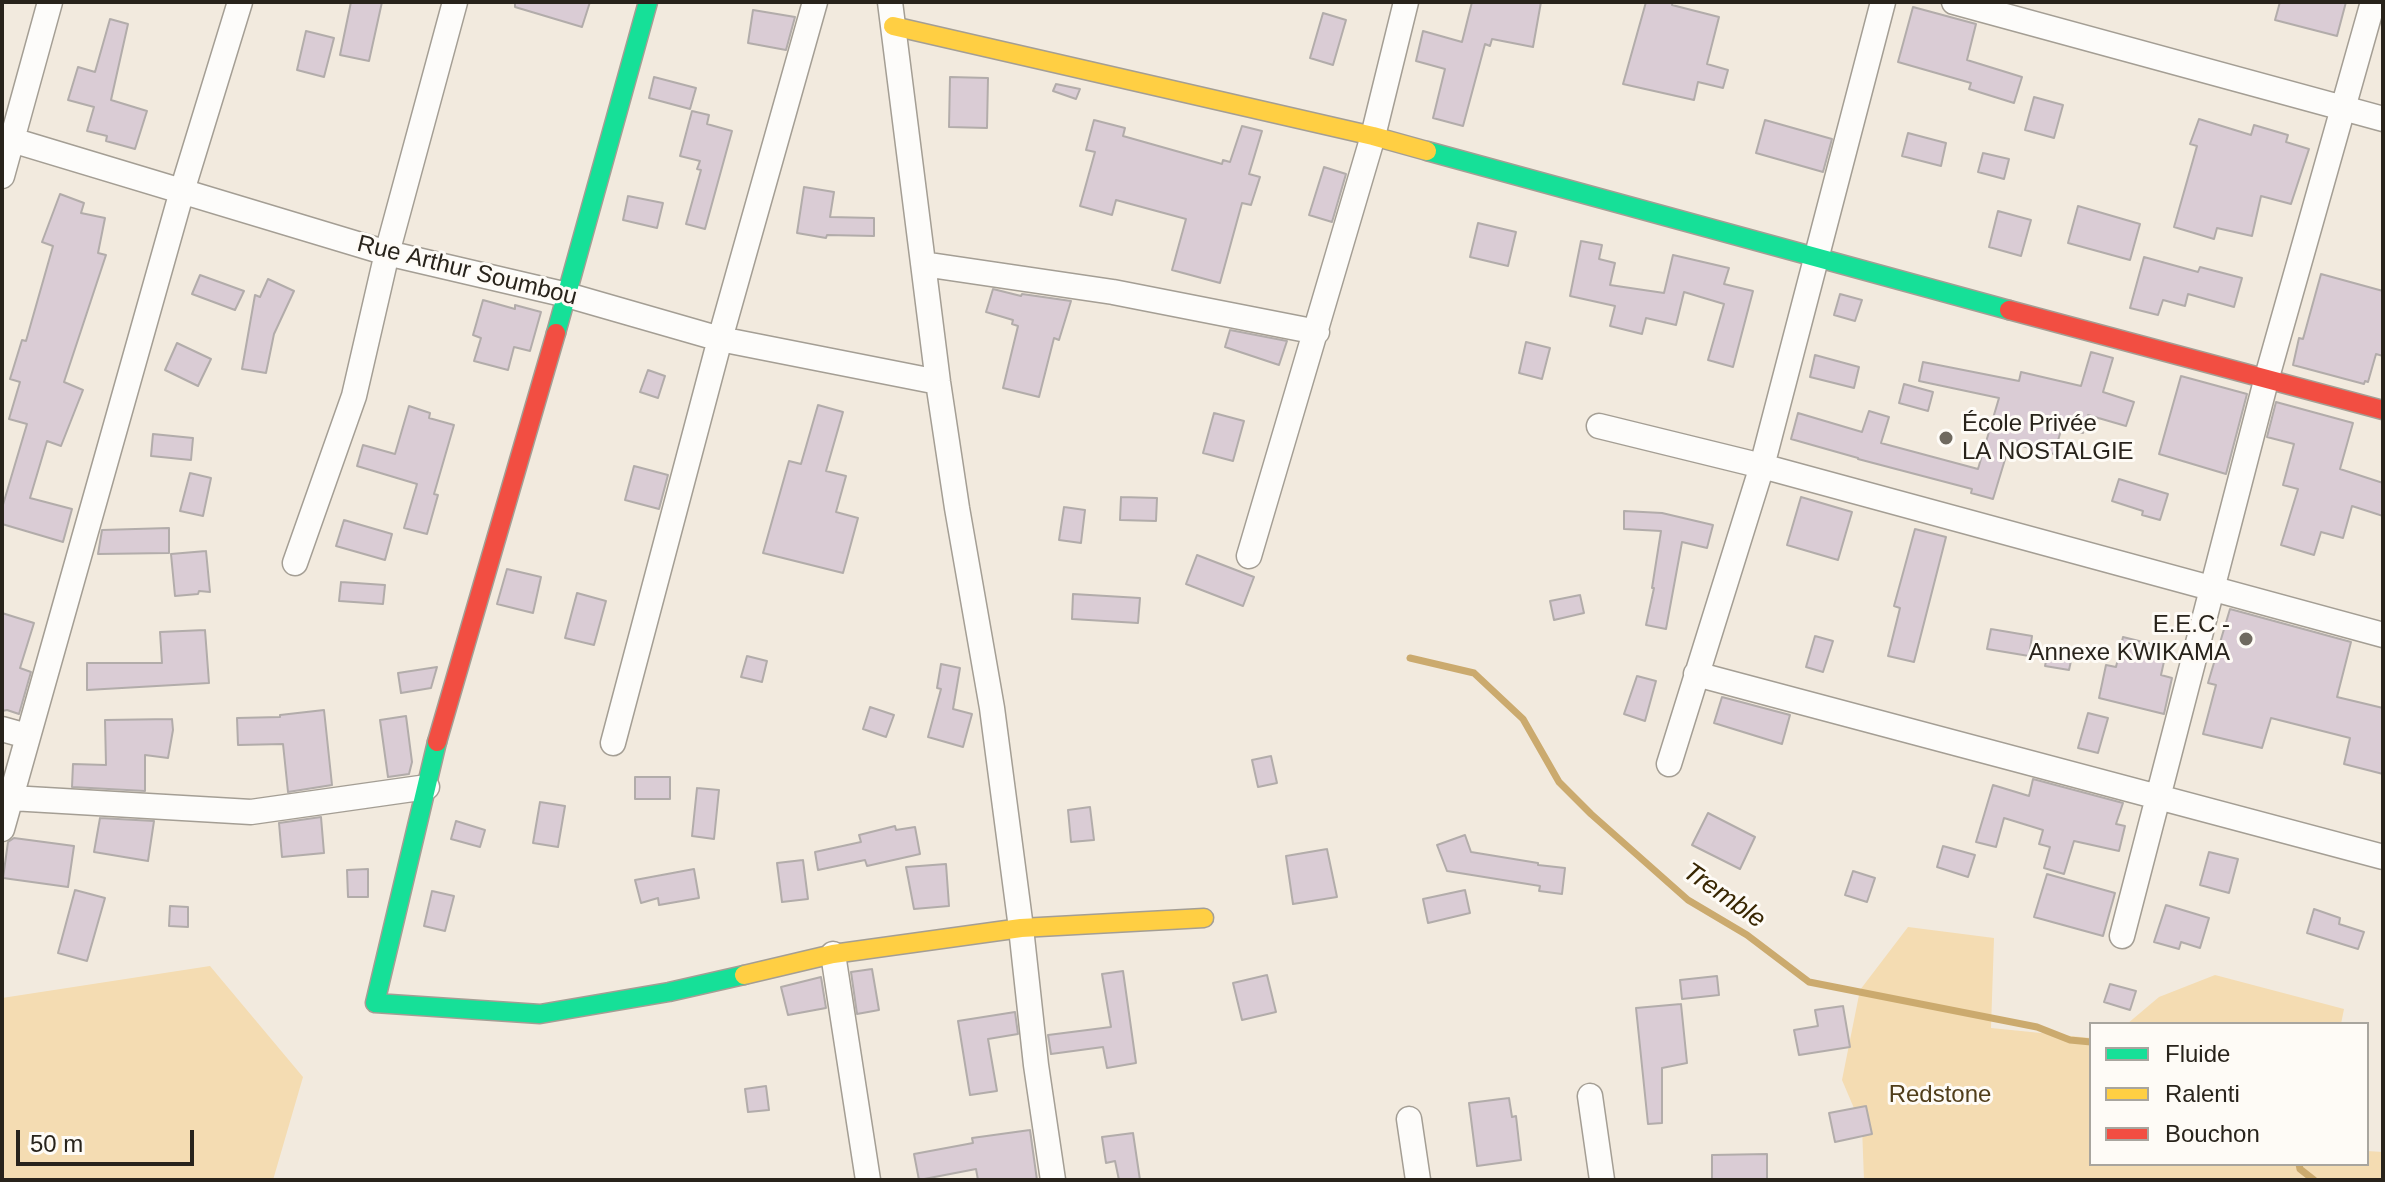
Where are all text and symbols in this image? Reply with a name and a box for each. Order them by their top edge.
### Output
street label: Rue Arthur Soumbou [354,230,580,312]
place label: École Privée LA NOSTALGIE [1962,410,2134,466]
marker: École Privée LA NOSTALGIE [1937,429,1955,447]
place label: E.E.C - Annexe KWIKAMA [2029,611,2230,667]
marker: E.E.C - Annexe KWIKAMA [2237,630,2255,648]
water label: Tremble [1677,856,1771,936]
legend [2089,1022,2369,1166]
text: Fluide [2165,1040,2230,1067]
text: Ralenti [2165,1080,2240,1107]
park label: Redstone [1889,1081,1991,1109]
scale bar [20,1114,198,1164]
text: Bouchon [2165,1120,2260,1147]
text: 50 m [30,1130,83,1157]

